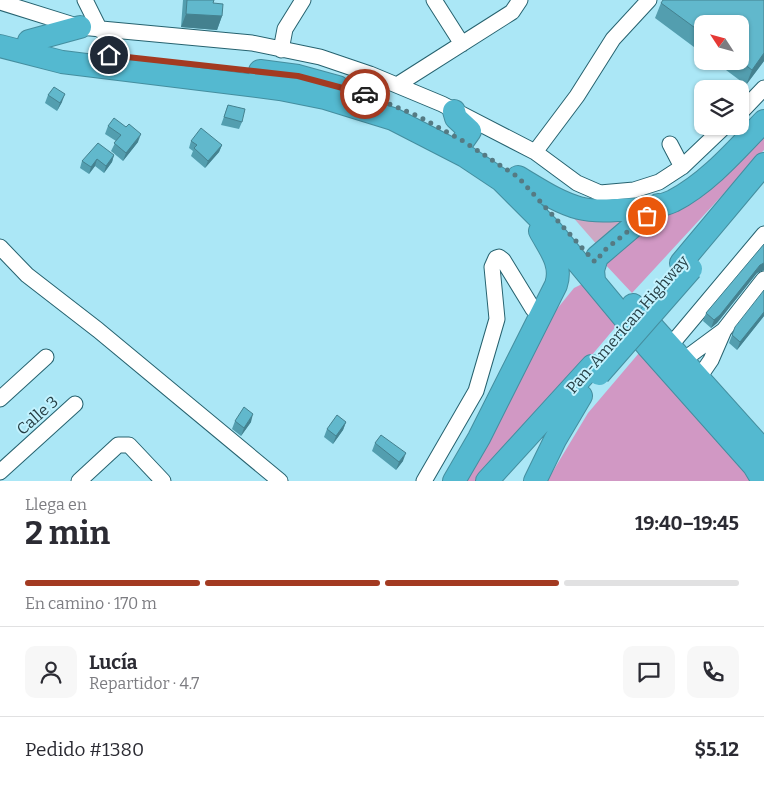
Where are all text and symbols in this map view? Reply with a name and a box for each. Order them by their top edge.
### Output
north arrow [694,15,749,70]
map controls [694,15,749,135]
pin [88,34,130,76]
icon: home [95,41,123,69]
courier [340,69,390,119]
icon: car [351,80,379,108]
button: layers [694,80,749,135]
pin [626,195,668,237]
icon: bag [633,202,661,230]
street label: Pan-American Highway [562,251,693,397]
street label: Calle 3 [13,392,62,439]
text: Llega en [25,495,87,514]
text: 19:40–19:45 [635,512,739,535]
text: 2 min [25,514,110,552]
text: En camino · 170 m [25,594,157,613]
button: person [25,646,77,698]
button: chat [623,646,675,698]
button: phone [687,646,739,698]
text: Lucía [89,651,138,674]
text: Repartidor · 4.7 [89,674,199,693]
text: Pedido #1380 [25,738,144,761]
text: $5.12 [694,738,739,761]

